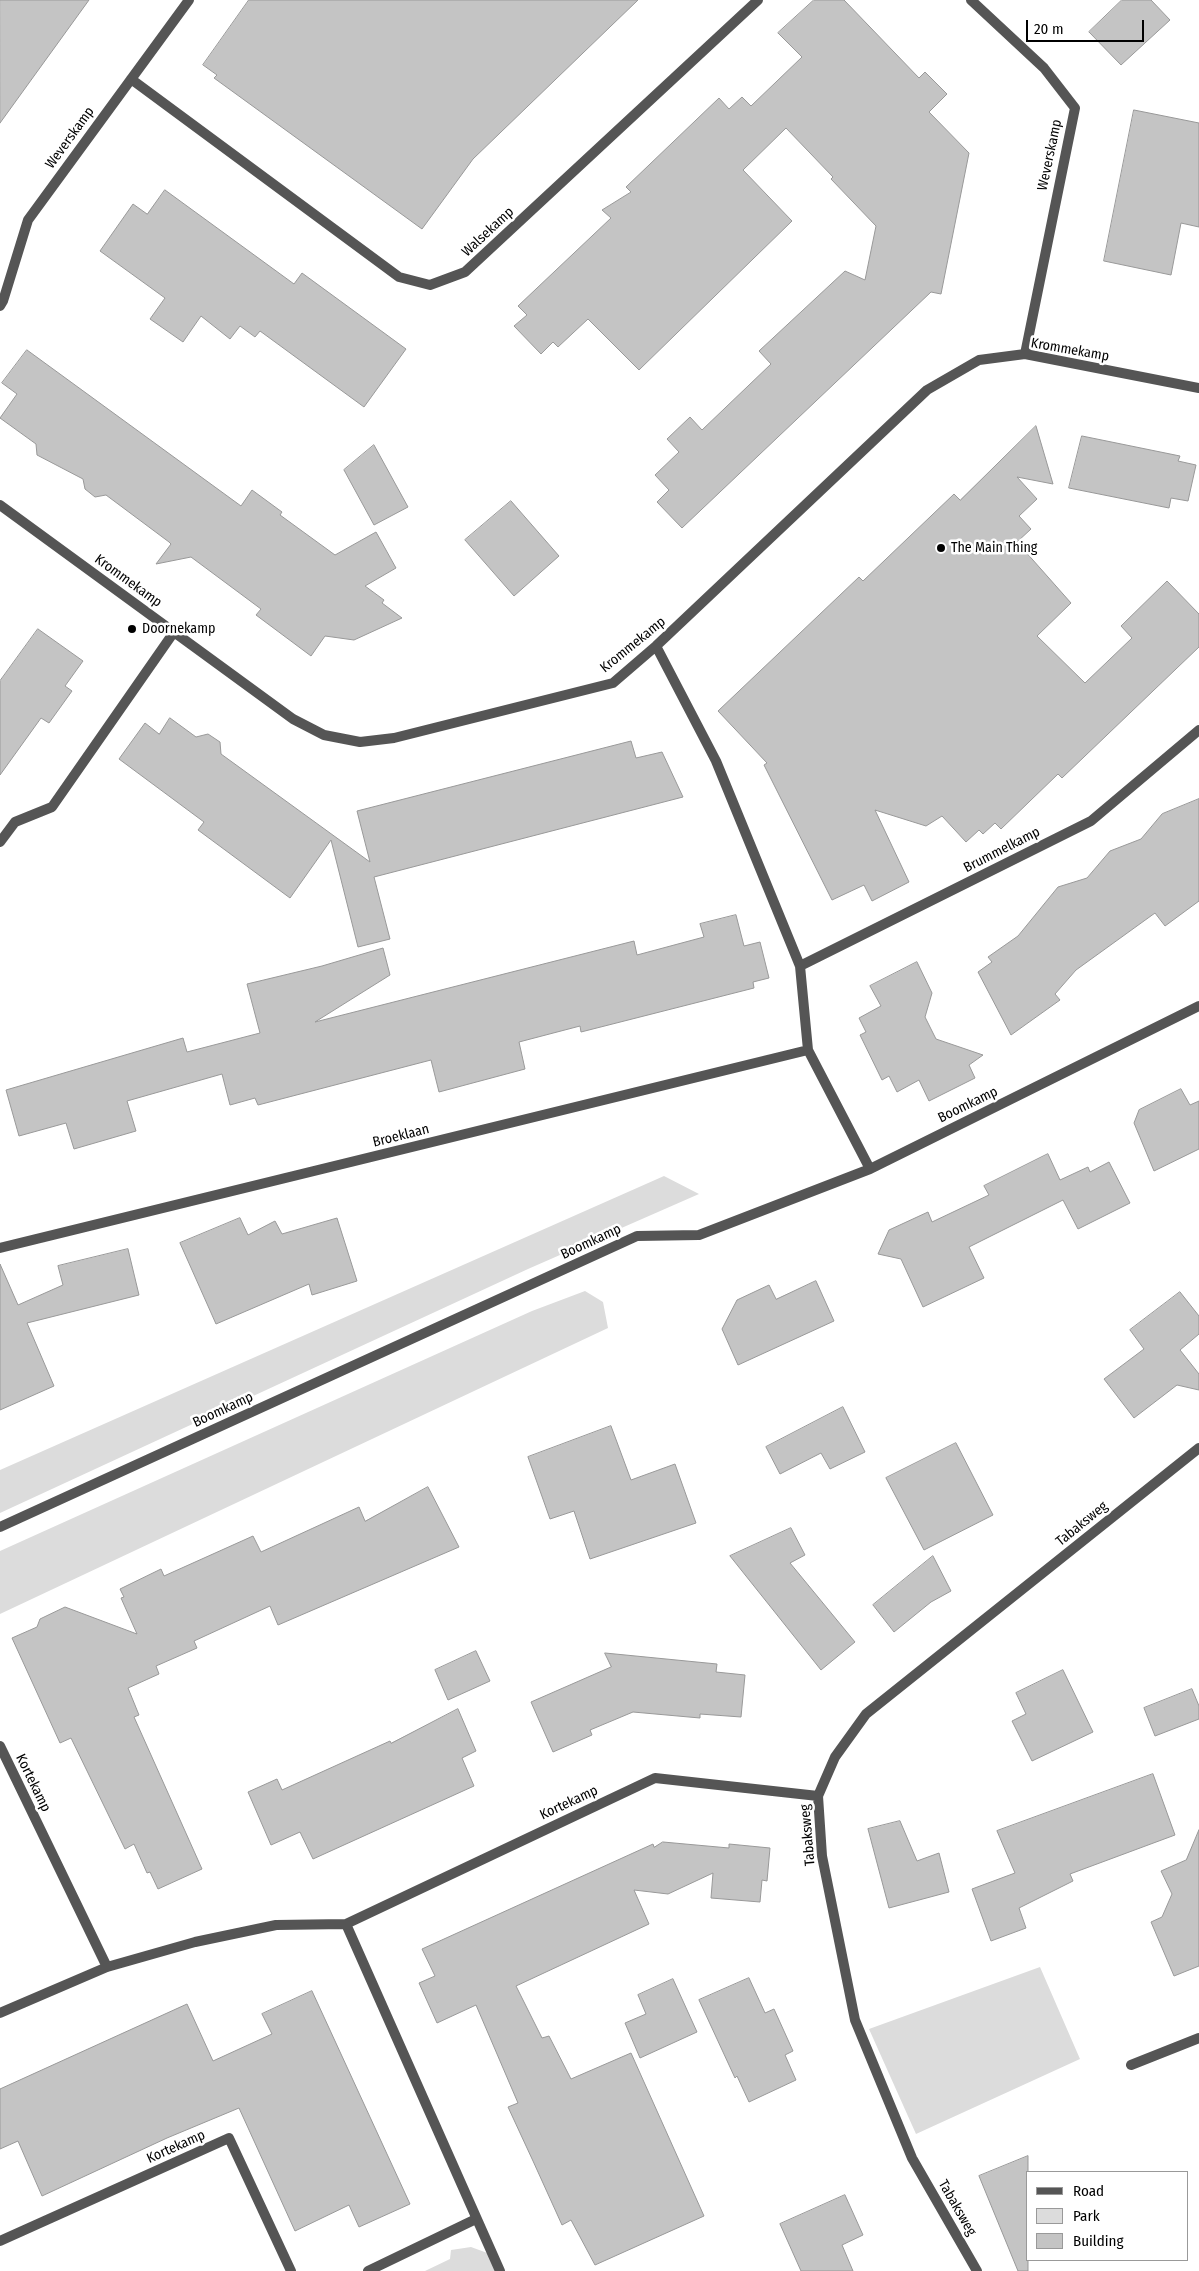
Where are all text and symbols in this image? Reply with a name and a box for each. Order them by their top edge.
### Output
scale bar [1029,10,1146,42]
text: 20 m [1034,20,1064,38]
street label: Weverskamp [42,104,98,172]
street label: Weverskamp [1034,118,1066,192]
street label: Walsekamp [459,204,517,260]
street label: Krommekamp [1030,335,1110,365]
place label: The Main Thing [951,540,1037,556]
marker: The Main Thing [935,542,947,554]
street label: Krommekamp [91,551,165,611]
street label: Krommekamp [597,614,669,676]
place label: Doornekamp [142,621,215,637]
marker: Doornekamp [126,623,138,635]
street label: Brummelkamp [961,824,1043,876]
street label: Boomkamp [935,1083,1001,1127]
street label: Broeklaan [371,1121,431,1151]
street label: Boomkamp [558,1221,624,1263]
street label: Boomkamp [190,1389,256,1431]
street label: Tabaksweg [1053,1498,1111,1550]
street label: Kortekamp [12,1751,54,1815]
street label: Kortekamp [537,1782,601,1824]
street label: Tabaksweg [797,1803,819,1867]
street label: Kortekamp [144,2127,208,2167]
legend [1026,2171,1189,2261]
street label: Tabaksweg [934,2177,980,2239]
text: Road [1073,2182,1104,2200]
text: Park [1073,2207,1100,2225]
text: Building [1073,2232,1124,2250]

